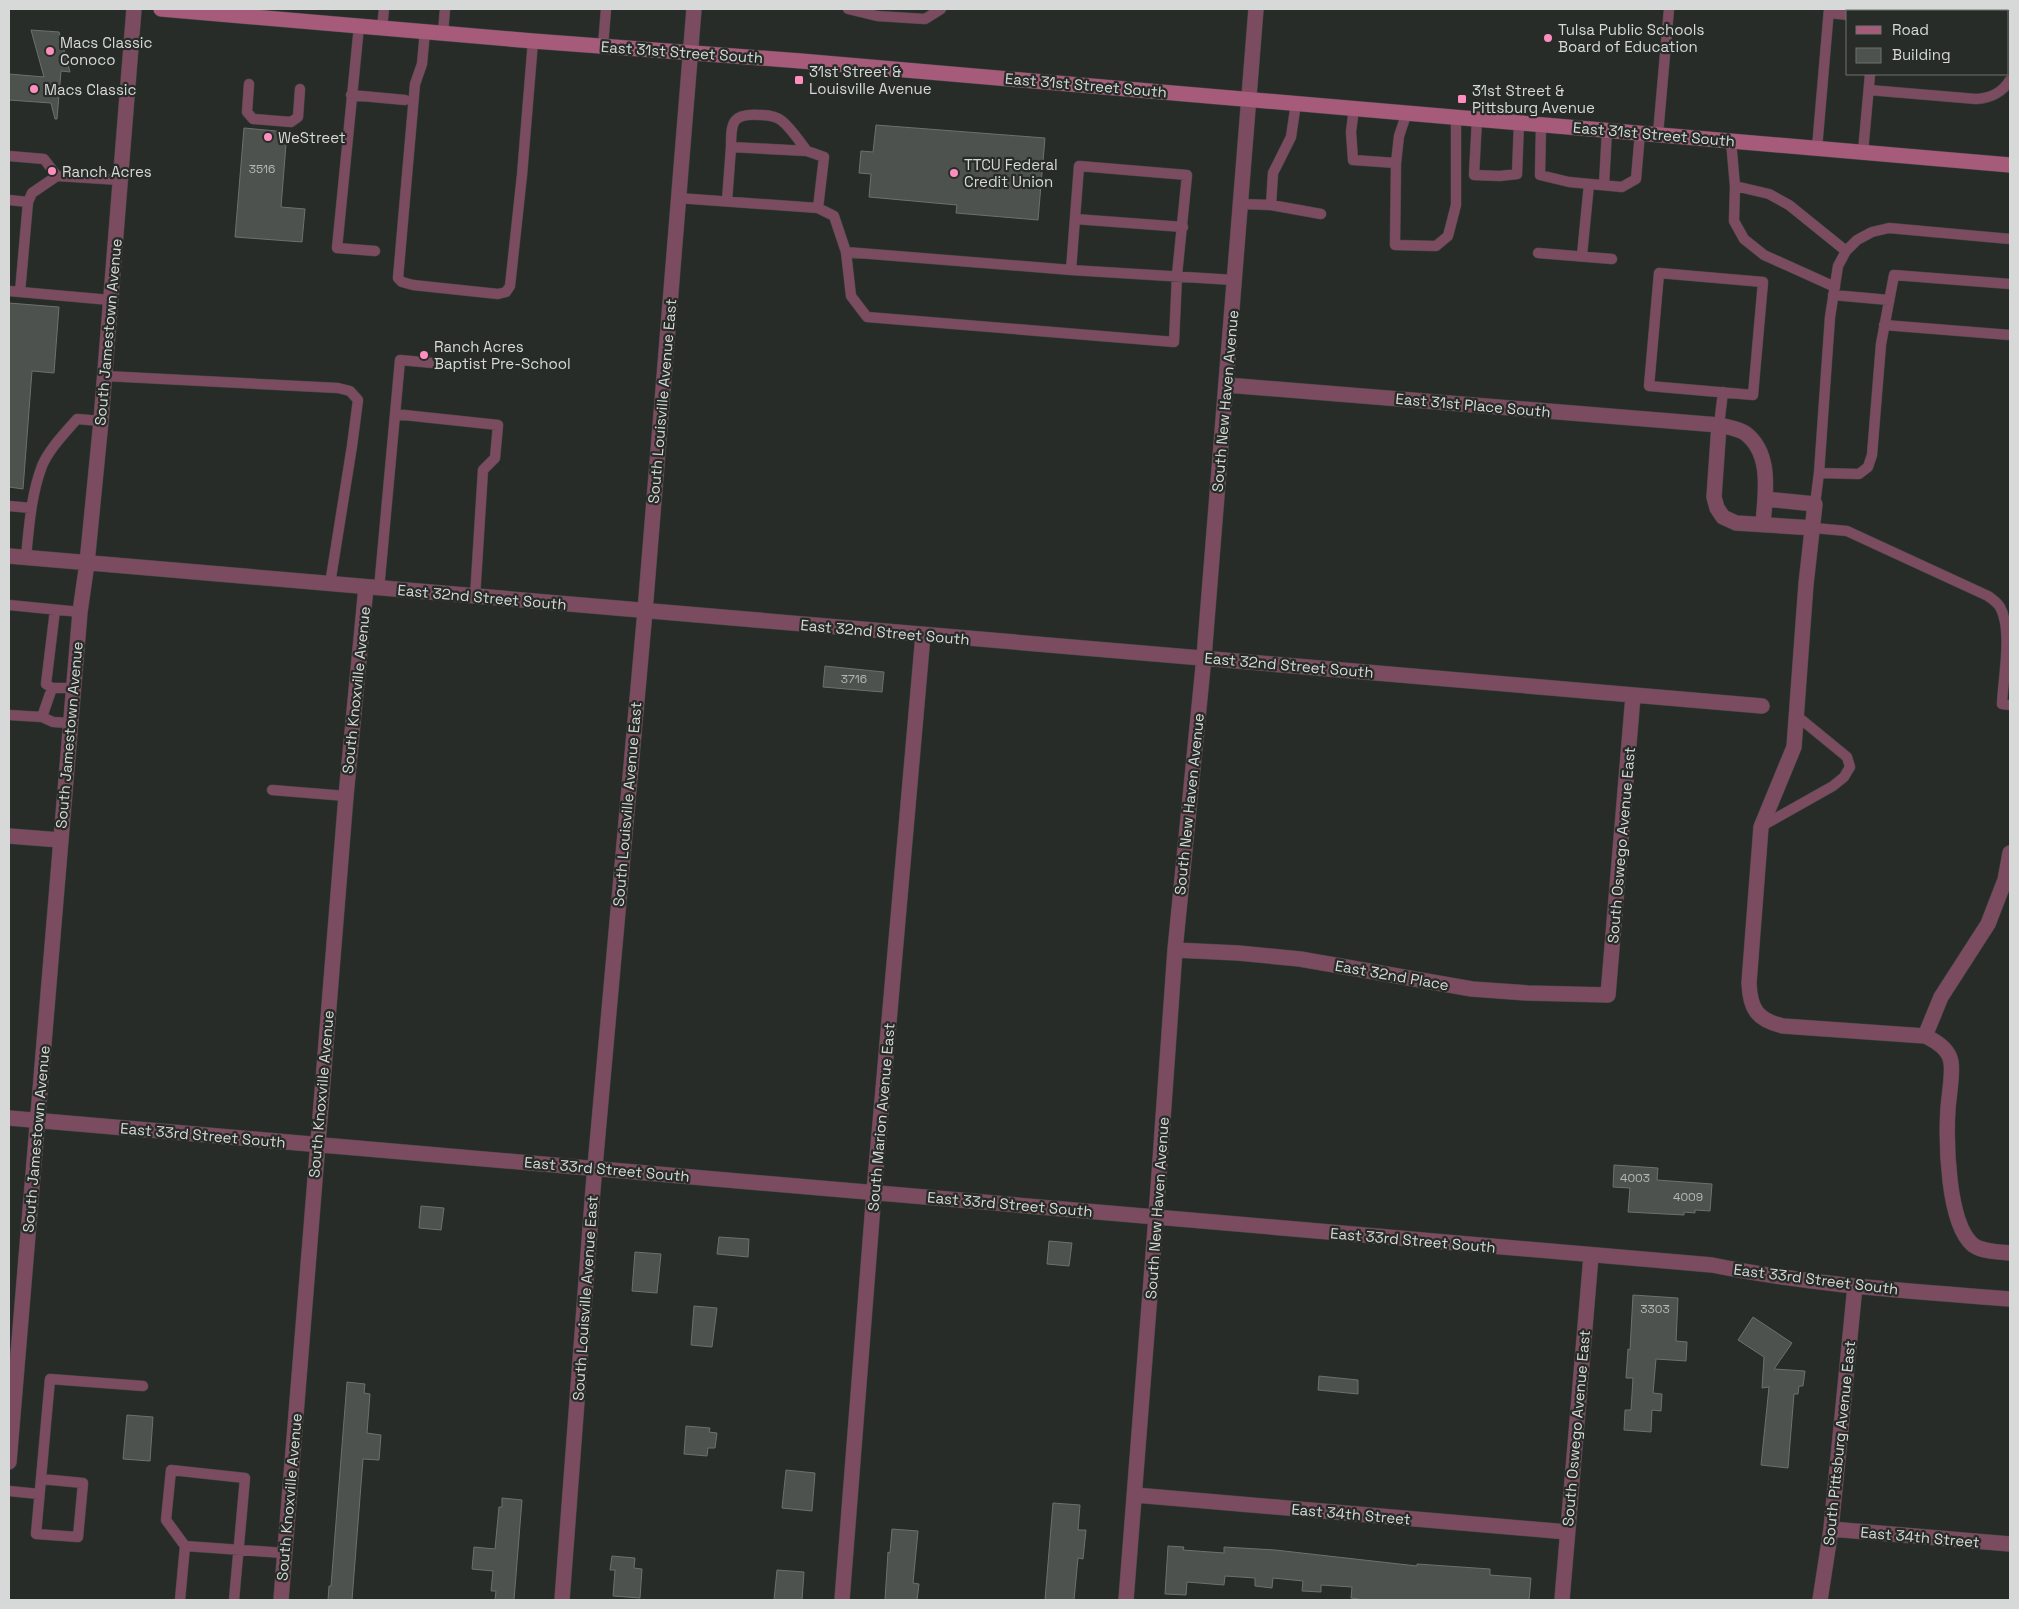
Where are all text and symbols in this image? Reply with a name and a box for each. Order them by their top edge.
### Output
legend [1846,10,2009,75]
place label: Tulsa Public Schools Board of Education [1558,20,1704,56]
text: Road [1892,20,1929,39]
marker: Tulsa Public Schools Board of Education [1542,32,1554,44]
place label: Macs Classic Conoco [60,33,152,69]
street label: East 31st Street South [600,37,764,67]
marker: Macs Classic Conoco [44,45,56,57]
text: Building [1892,45,1951,64]
place label: 31st Street & Louisville Avenue [809,62,932,98]
street label: East 31st Street South [1004,68,1168,102]
marker: 31st Street & Louisville Avenue [793,74,805,86]
place label: Macs Classic [44,80,136,99]
place label: 31st Street & Pittsburg Avenue [1472,81,1595,117]
marker: Macs Classic [28,83,40,95]
marker: 31st Street & Pittsburg Avenue [1456,93,1468,105]
street label: East 31st Street South [1572,117,1736,151]
place label: WeStreet [278,128,346,147]
marker: WeStreet [262,131,274,143]
place label: TTCU Federal Credit Union [964,155,1058,191]
house number: 3516 [249,161,275,177]
place label: Ranch Acres [62,162,152,181]
marker: Ranch Acres [46,165,58,177]
marker: TTCU Federal Credit Union [948,167,960,179]
street label: South Jamestown Avenue [90,237,126,426]
street label: South Louisville Avenue East [644,298,680,504]
street label: South New Haven Avenue [1208,309,1242,493]
place label: Ranch Acres Baptist Pre-School [434,337,571,373]
marker: Ranch Acres Baptist Pre-School [418,349,430,361]
street label: East 31st Place South [1395,389,1551,421]
street label: East 32nd Street South [397,580,567,614]
street label: South Knoxville Avenue [338,605,374,775]
street label: East 32nd Street South [800,615,970,649]
street label: South Jamestown Avenue [51,640,87,829]
street label: East 32nd Street South [1204,648,1374,682]
house number: 3716 [841,671,867,687]
street label: South Louisville Avenue East [609,701,645,907]
street label: South New Haven Avenue [1170,712,1208,896]
street label: South Oswego Avenue East [1603,746,1639,944]
street label: East 32nd Place [1334,956,1451,994]
street label: South Knoxville Avenue [304,1009,338,1179]
street label: South Marion Avenue East [863,1022,899,1212]
street label: South Jamestown Avenue [18,1044,54,1233]
street label: South New Haven Avenue [1141,1116,1173,1300]
street label: East 33rd Street South [120,1118,286,1152]
street label: East 33rd Street South [524,1152,690,1186]
house number: 4003 [1620,1170,1650,1186]
street label: East 33rd Street South [927,1187,1093,1221]
house number: 4009 [1673,1189,1703,1205]
street label: South Louisville Avenue East [568,1195,602,1401]
street label: East 33rd Street South [1330,1223,1496,1257]
street label: East 33rd Street South [1732,1259,1900,1299]
house number: 3303 [1640,1301,1670,1317]
street label: South Oswego Avenue East [1558,1329,1594,1527]
street label: South Pittsburg Avenue East [1819,1340,1859,1546]
street label: South Knoxville Avenue [272,1412,306,1582]
street label: East 34th Street [1291,1499,1412,1529]
street label: East 34th Street [1860,1522,1981,1552]

